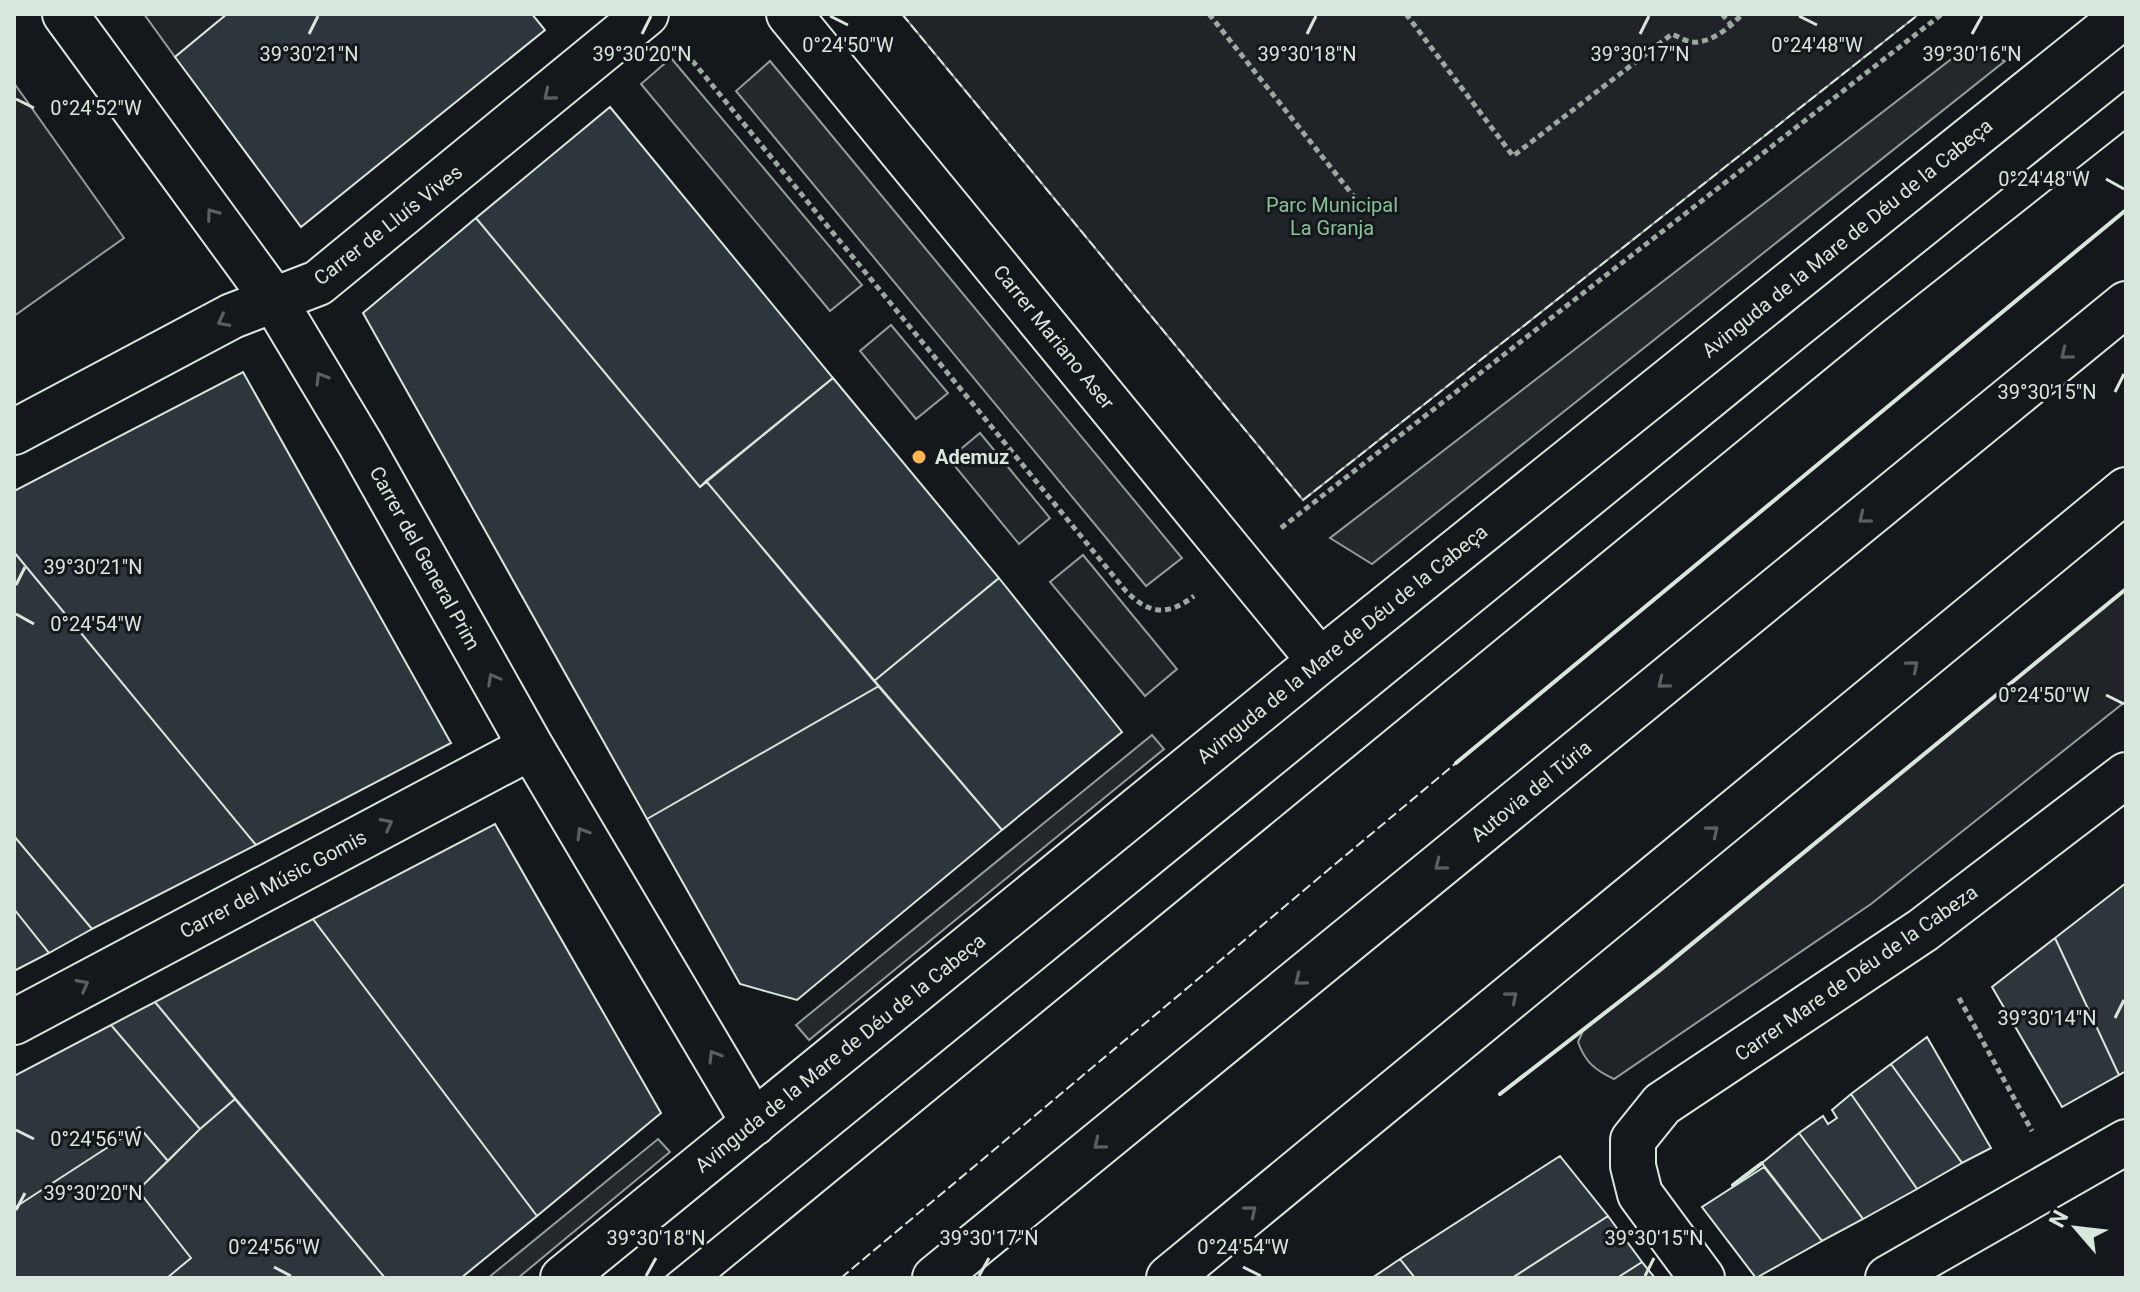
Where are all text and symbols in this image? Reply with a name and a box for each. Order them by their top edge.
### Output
text: 0°24'50"W [802,33,894,57]
text: 0°24'48"W [1771,33,1863,57]
text: 39°30'21"N [259,42,359,66]
text: 39°30'20"N [592,42,692,66]
text: 39°30'18"N [1257,42,1357,66]
text: 39°30'17"N [1590,42,1690,66]
text: 39°30'16"N [1922,42,2022,66]
one-way arrow [543,85,558,99]
text: 0°24'52"W [50,96,142,120]
street label: Avinguda de la Mare de Déu de la Cabeça [1697,113,1997,363]
street label: Carrer de Lluís Vives [309,160,467,290]
text: 0°24'48"W [1998,167,2090,191]
park label: Parc Municipal La Granja [1266,193,1398,240]
one-way arrow [207,209,221,223]
street label: Carrer Mariano Aser [988,260,1120,414]
one-way arrow [217,311,232,327]
one-way arrow [2060,344,2075,359]
one-way arrow [315,372,331,387]
text: 39°30'15"N [1997,380,2097,404]
place label: Ademuz [935,445,1009,469]
marker: Ademuz [910,448,928,466]
street label: Carrer del General Prim [365,462,485,654]
one-way arrow [1859,508,1874,523]
street label: Avinguda de la Mare de Déu de la Cabeça [1192,519,1492,769]
text: 39°30'21"N [43,555,143,579]
text: 0°24'54"W [50,612,142,636]
one-way arrow [1904,661,1919,675]
one-way arrow [487,673,503,688]
one-way arrow [1658,673,1672,688]
text: 0°24'50"W [1998,683,2090,707]
street label: Autovia del Túria [1466,735,1596,847]
one-way arrow [378,818,393,833]
street label: Carrer del Músic Gomis [175,825,371,943]
one-way arrow [1704,826,1718,841]
one-way arrow [576,827,592,842]
one-way arrow [1435,855,1449,870]
street label: Carrer Mare de Déu de la Cabeza [1730,880,1982,1066]
street label: Avinguda de la Mare de Déu de la Cabeça [690,928,990,1178]
one-way arrow [1295,970,1310,985]
one-way arrow [75,980,89,995]
one-way arrow [1503,992,1518,1007]
text: 39°30'14"N [1997,1006,2097,1030]
one-way arrow [708,1050,724,1065]
text: 0°24'56"W [50,1127,142,1151]
one-way arrow [1094,1134,1108,1149]
text: 39°30'20"N [43,1181,143,1205]
north arrow [2036,1188,2116,1268]
one-way arrow [1242,1206,1256,1221]
text: N [2044,1206,2073,1232]
text: 39°30'18"N [606,1226,706,1250]
text: 39°30'17"N [939,1226,1039,1250]
text: 39°30'15"N [1604,1226,1704,1250]
text: 0°24'56"W [228,1235,320,1259]
text: 0°24'54"W [1197,1235,1289,1259]

